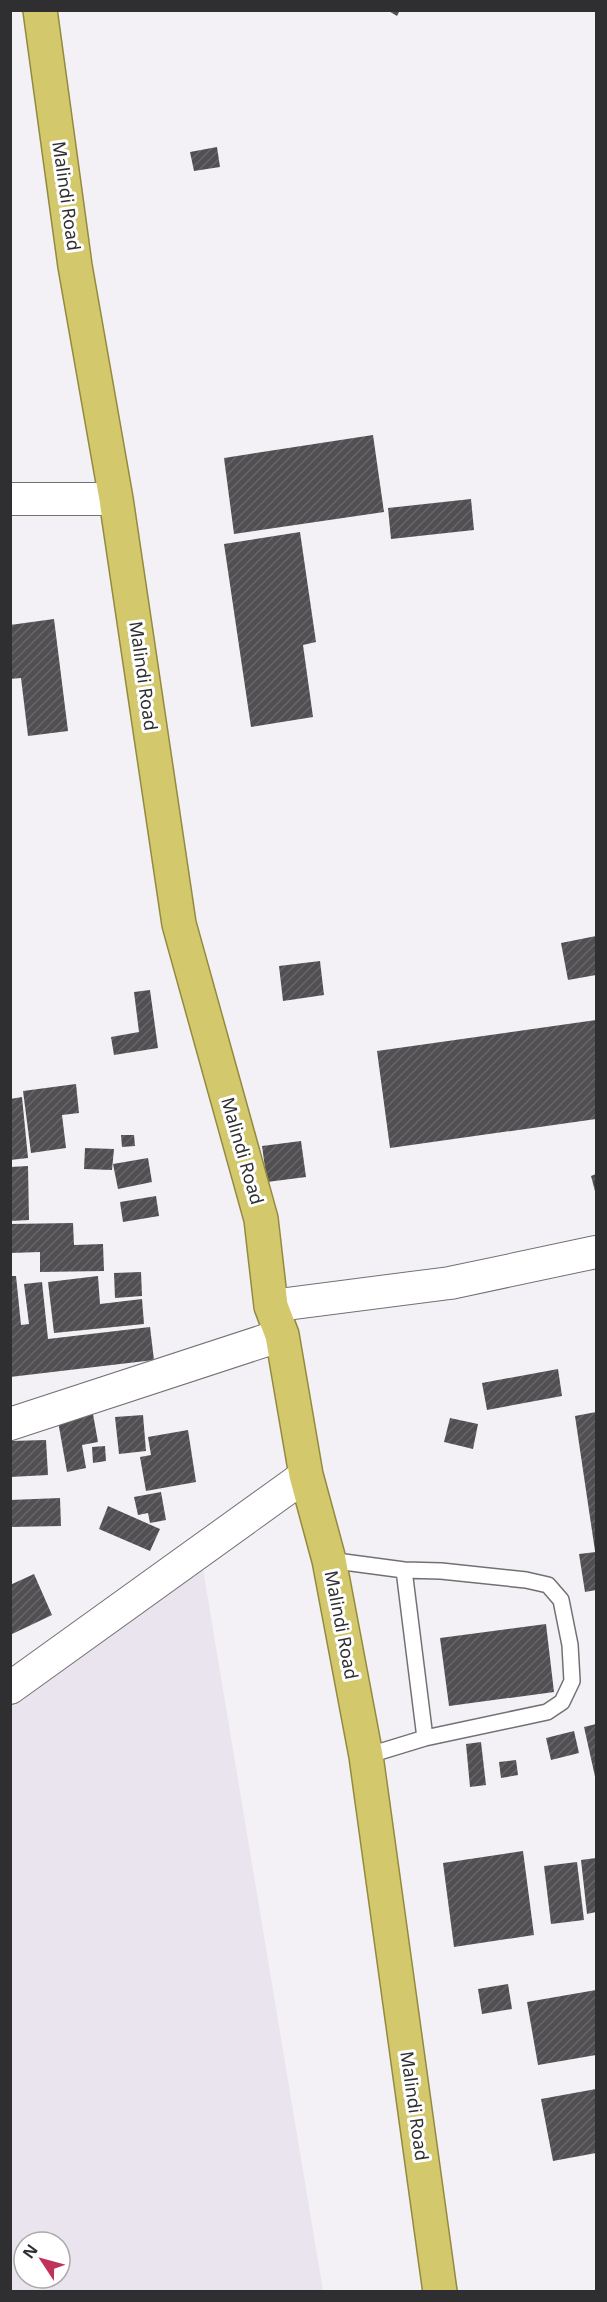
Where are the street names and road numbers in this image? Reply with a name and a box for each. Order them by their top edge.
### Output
street label: Malindi Road [47,139,87,252]
street label: Malindi Road [124,619,164,732]
street label: Malindi Road [216,1094,270,1207]
street label: Malindi Road [320,1568,364,1681]
street label: Malindi Road [395,2049,435,2162]

